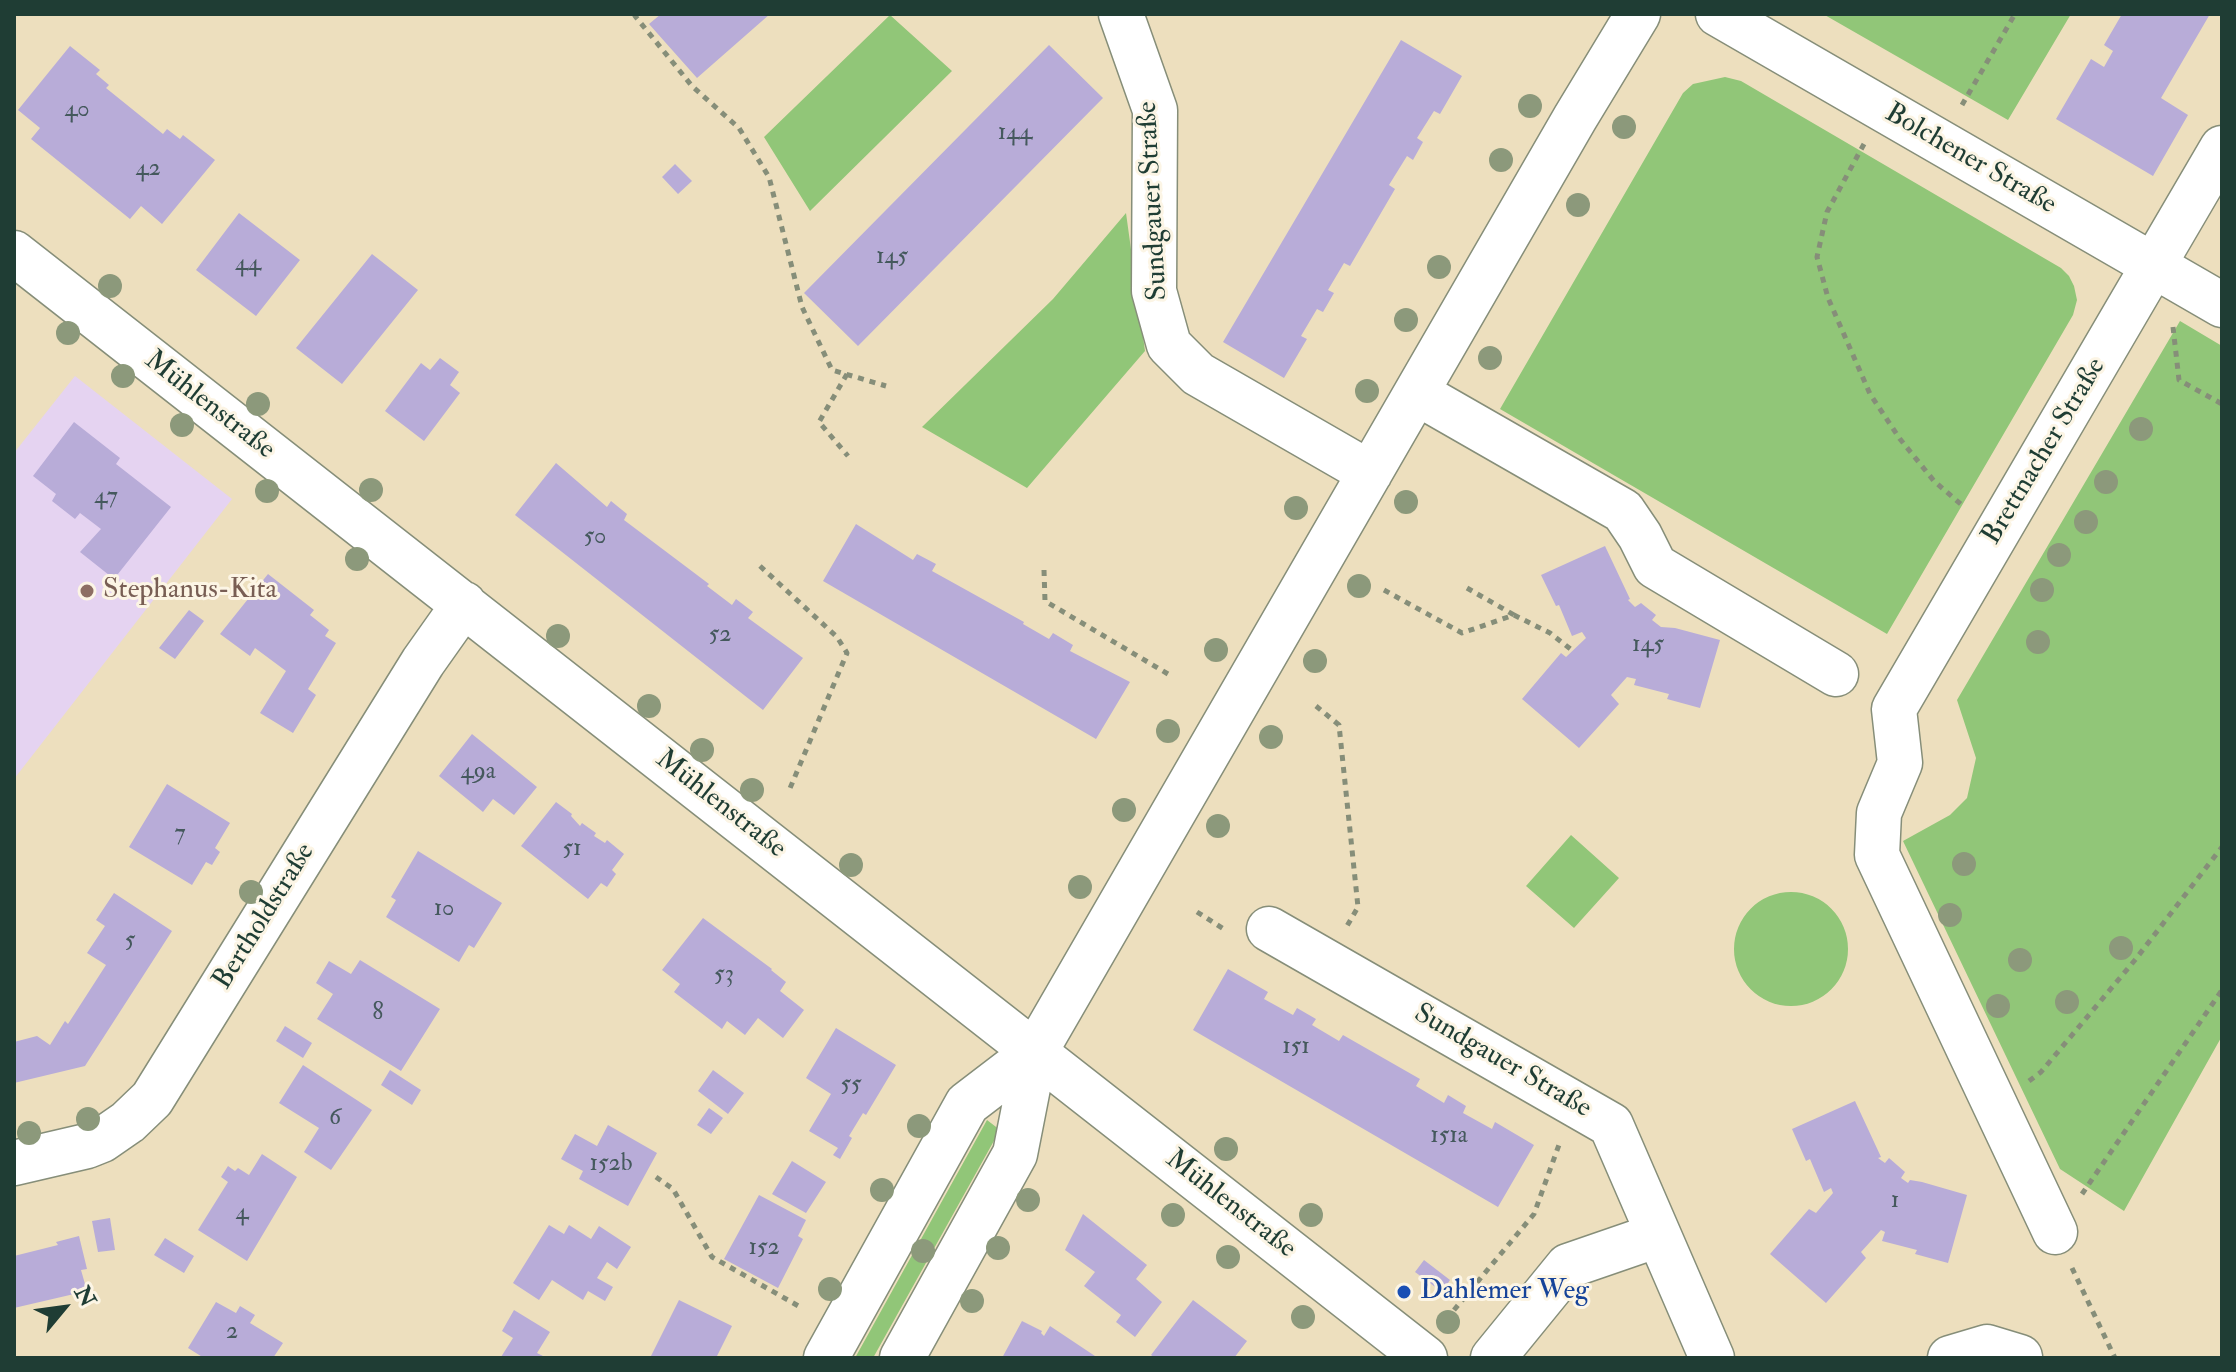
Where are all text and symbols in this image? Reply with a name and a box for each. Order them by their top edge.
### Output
house number: 40 [64,97,90,125]
street label: Bolchener Straße [1878,97,2062,223]
street label: Sundgauer Straße [1132,101,1176,301]
house number: 144 [998,120,1032,148]
house number: 42 [135,156,161,184]
house number: 145 [876,244,908,272]
house number: 44 [235,251,261,279]
street label: Mühlenstraße [137,345,281,467]
street label: Brettnacher Straße [1976,353,2114,551]
house number: 47 [94,484,118,512]
house number: 50 [584,524,606,552]
place label: Stephanus-Kita [103,574,277,608]
marker: Stephanus-Kita [78,582,96,600]
house number: 52 [709,622,731,650]
house number: 145 [1632,632,1664,660]
street label: Mühlenstraße [648,744,792,866]
house number: 49a [460,759,496,787]
house number: 7 [174,821,186,849]
house number: 51 [562,836,582,864]
street label: Bertholdstraße [207,838,323,996]
house number: 10 [434,896,454,924]
house number: 5 [125,928,135,956]
house number: 53 [714,962,734,990]
street label: Sundgauer Straße [1407,998,1597,1126]
house number: 8 [372,1000,384,1028]
house number: 151 [1282,1034,1310,1062]
house number: 55 [840,1072,862,1100]
house number: 6 [329,1105,341,1133]
house number: 151a [1430,1123,1468,1151]
street label: Mühlenstraße [1158,1144,1302,1266]
house number: 152b [590,1151,632,1179]
house number: 1 [1891,1188,1899,1216]
house number: 4 [236,1200,248,1228]
house number: 152 [748,1235,780,1263]
north arrow [24,1268,104,1348]
place label: Dahlemer Weg [1420,1275,1589,1309]
text: N [68,1281,102,1312]
marker: Dahlemer Weg [1395,1283,1413,1301]
house number: 2 [226,1319,238,1347]

